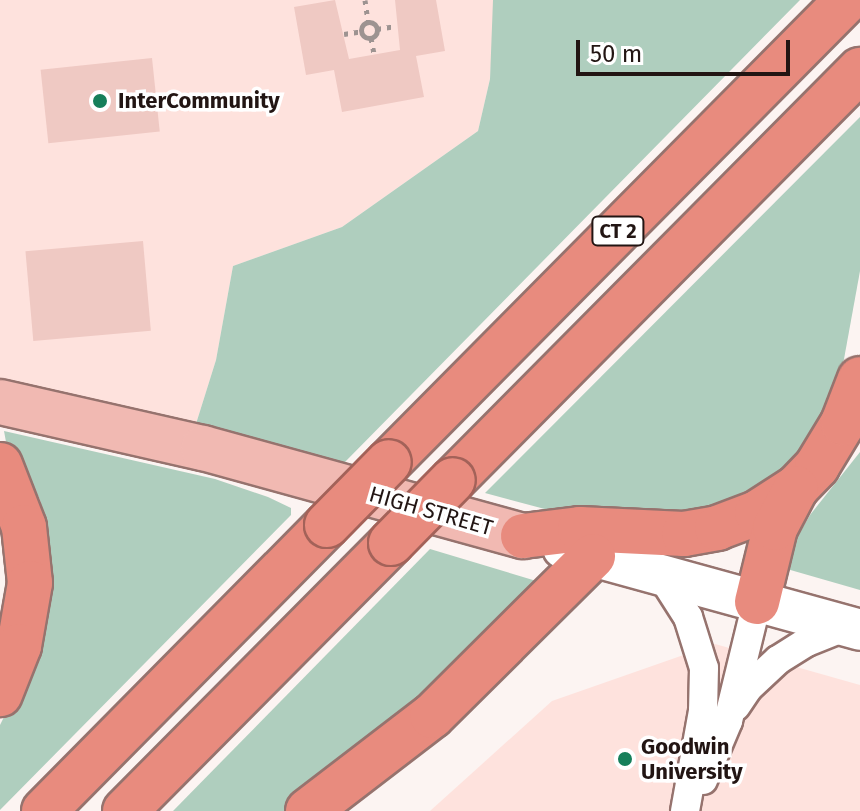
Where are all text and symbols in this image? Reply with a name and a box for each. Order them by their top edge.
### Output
scale bar [580,24,794,74]
text: 50 m [590,40,642,68]
place label: InterCommunity [118,88,280,114]
marker: InterCommunity [89,90,111,112]
road number: CT 2 [590,215,646,247]
street label: HIGH STREET [366,481,496,541]
place label: Goodwin University [641,733,743,784]
marker: Goodwin University [616,750,634,768]

